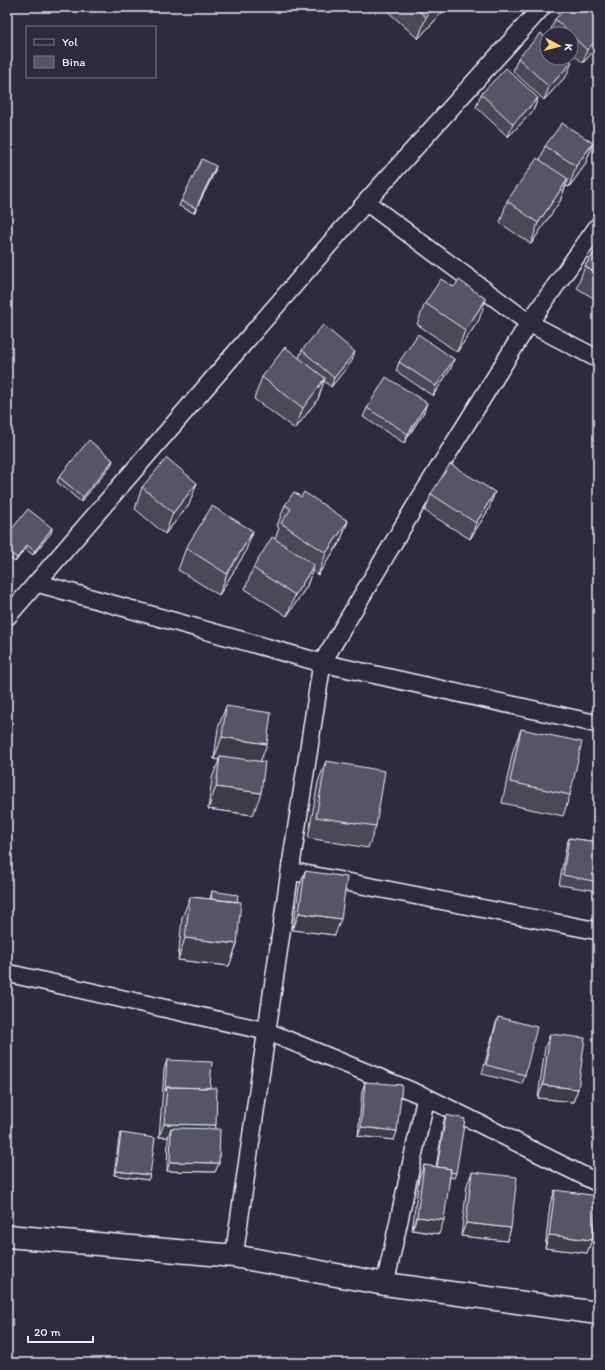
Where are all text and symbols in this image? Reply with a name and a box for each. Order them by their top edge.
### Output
legend [26,26,156,78]
north arrow [539,26,579,66]
text: Yol [62,35,78,49]
text: K [561,43,575,52]
text: Bina [62,55,86,69]
scale bar [28,1318,93,1344]
text: 20 m [34,1325,61,1339]

